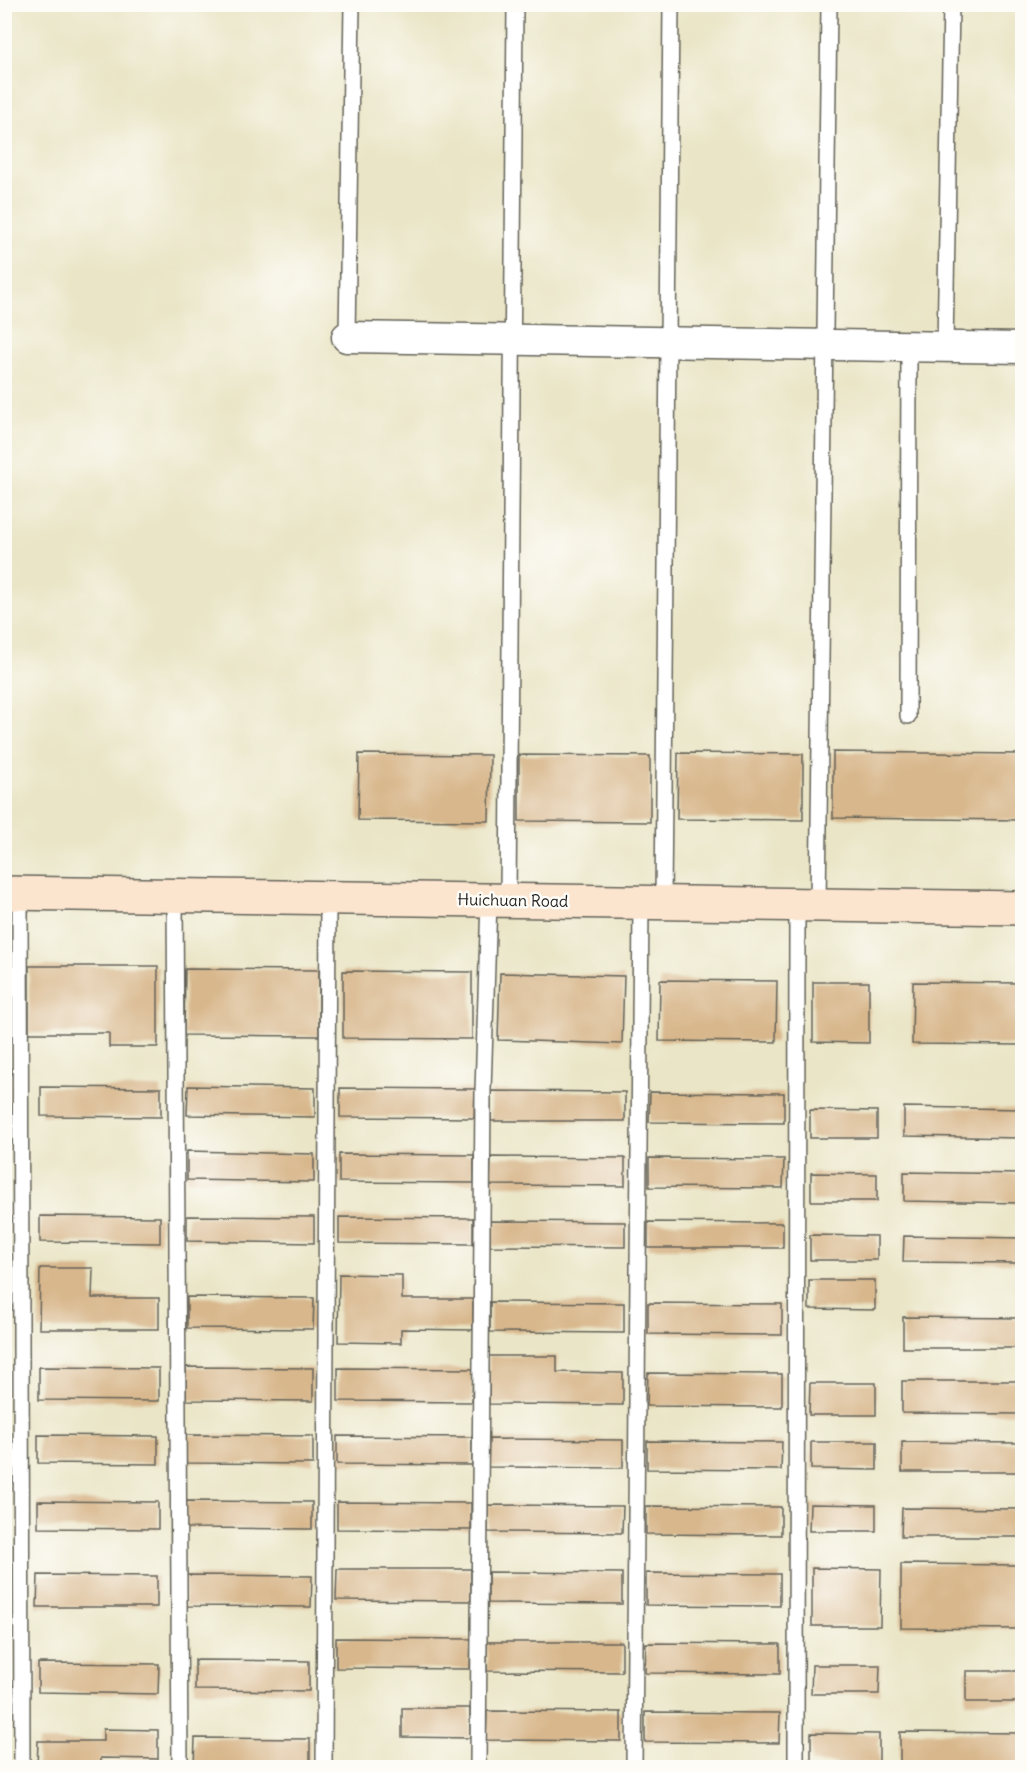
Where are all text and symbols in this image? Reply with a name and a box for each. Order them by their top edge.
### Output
street label: Huichuan Road [457,889,569,911]

